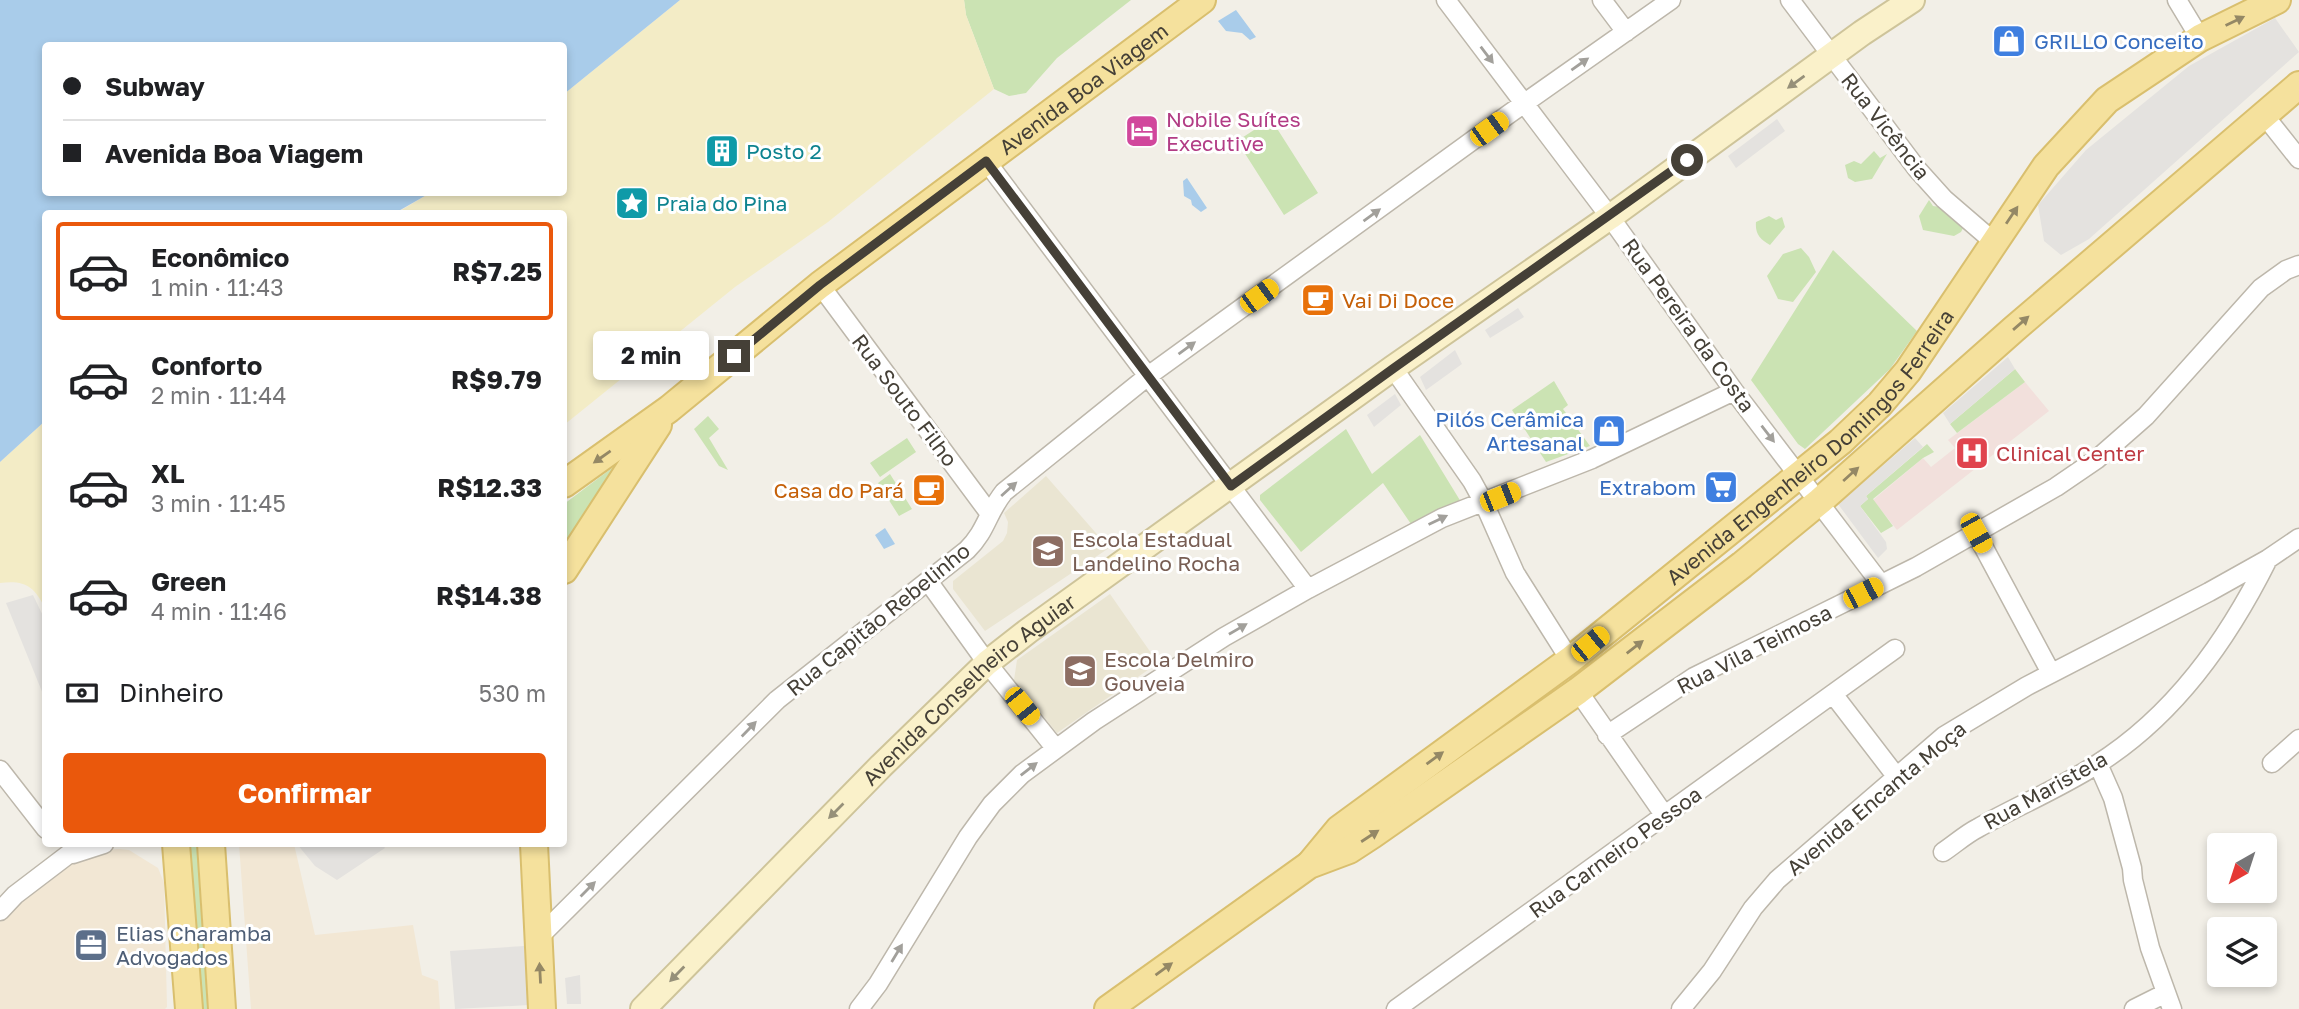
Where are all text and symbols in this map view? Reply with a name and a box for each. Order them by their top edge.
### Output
one-way arrow [2225,15,2245,26]
street label: Avenida Boa Viagem [994,17,1173,160]
shop icon: GRILLO Conceito [1990,22,2028,60]
place label: GRILLO Conceito [2034,28,2204,54]
one-way arrow [1479,45,1494,63]
one-way arrow [1571,57,1589,71]
street label: Rua Vicência [1836,67,1936,185]
text: Subway [105,71,205,102]
one-way arrow [1787,75,1805,89]
place label: Nobile Suítes Executive [1166,106,1301,156]
car [1466,108,1513,150]
hotel icon: Nobile Suítes Executive [1123,112,1161,150]
building icon: Posto 2 [703,132,741,170]
text: Avenida Boa Viagem [105,138,363,169]
place label: Posto 2 [746,138,822,164]
route start [1671,144,1703,176]
place icon: Praia do Pina [613,184,651,222]
place label: Praia do Pina [656,190,787,216]
one-way arrow [2005,206,2018,225]
one-way arrow [1363,208,1381,222]
street label: Rua Pereira da Costa [1617,233,1761,417]
icon: car [67,240,130,303]
text: Econômico [151,242,289,273]
text: R$7.25 [452,256,542,287]
text: 1 min · 11:43 [151,273,284,301]
car [1236,275,1283,317]
cafe icon: Vai Di Doce [1299,281,1337,319]
place label: Vai Di Doce [1342,287,1454,313]
street label: Avenida Engenheiro Domingos Ferreira [1661,304,1959,590]
one-way arrow [2012,315,2030,331]
street label: Rua Souto Filho [847,329,963,471]
callout: 2 min [594,332,710,380]
route end [718,340,750,372]
text: 2 min [621,341,681,369]
one-way arrow [1178,341,1196,355]
icon: car [67,348,130,411]
text: Conforto [151,350,262,381]
text: R$9.79 [451,364,542,395]
text: 2 min · 11:44 [151,381,286,409]
place label: Pilós Cerâmica Artesanal [1435,406,1584,456]
shop icon: Pilós Cerâmica Artesanal [1590,412,1628,450]
one-way arrow [1761,425,1775,443]
hospital icon: Clinical Center [1953,434,1991,472]
place label: Clinical Center [1996,440,2144,466]
one-way arrow [593,450,611,464]
icon: car [67,456,130,519]
text: XL [151,458,185,489]
one-way arrow [1842,467,1859,482]
supermarket icon: Extrabom [1702,468,1740,506]
cafe icon: Casa do Pará [910,471,948,509]
text: R$12.33 [437,472,542,503]
place label: Extrabom [1599,474,1696,500]
place label: Casa do Pará [774,477,904,503]
car [1477,479,1524,515]
one-way arrow [1000,481,1018,497]
text: 3 min · 11:45 [151,489,286,517]
car [1957,510,1996,556]
one-way arrow [1428,515,1448,526]
place label: Escola Estadual Landelino Rocha [1072,526,1240,576]
school or university icon: Escola Estadual Landelino Rocha [1029,532,1067,570]
street label: Rua Capitão Rebelinho [781,537,975,701]
icon: car [67,564,130,627]
text: Green [151,566,226,597]
car [1840,574,1887,612]
text: R$14.38 [436,580,542,611]
street label: Avenida Conselheiro Aguiar [857,588,1081,790]
text: 4 min · 11:46 [151,597,287,625]
street label: Rua Vila Teimosa [1672,599,1836,699]
one-way arrow [1229,623,1248,635]
car [1568,623,1613,665]
one-way arrow [1626,640,1644,655]
place label: Escola Delmiro Gouveia [1104,646,1254,696]
school or university icon: Escola Delmiro Gouveia [1061,652,1099,690]
icon: cash [63,674,101,712]
text: Dinheiro [119,677,224,708]
text: 530 m [479,679,546,707]
car [1001,683,1044,729]
street label: Avenida Encanta Moça [1781,715,1971,881]
one-way arrow [741,721,757,738]
street label: Rua Maristela [1978,745,2112,835]
one-way arrow [1426,751,1444,765]
button: Confirmar [63,753,546,833]
one-way arrow [1020,762,1038,777]
street label: Rua Carneiro Pessoa [1524,781,1706,923]
one-way arrow [829,802,845,819]
one-way arrow [1361,829,1379,843]
north arrow [2207,833,2277,903]
map controls [2207,833,2277,987]
one-way arrow [579,881,596,898]
button: layers [2207,917,2277,987]
place label: Elias Charamba Advogados [116,920,272,970]
office icon: Elias Charamba Advogados [72,926,110,964]
one-way arrow [891,943,903,962]
one-way arrow [535,962,546,984]
one-way arrow [1155,962,1173,976]
one-way arrow [670,965,686,982]

